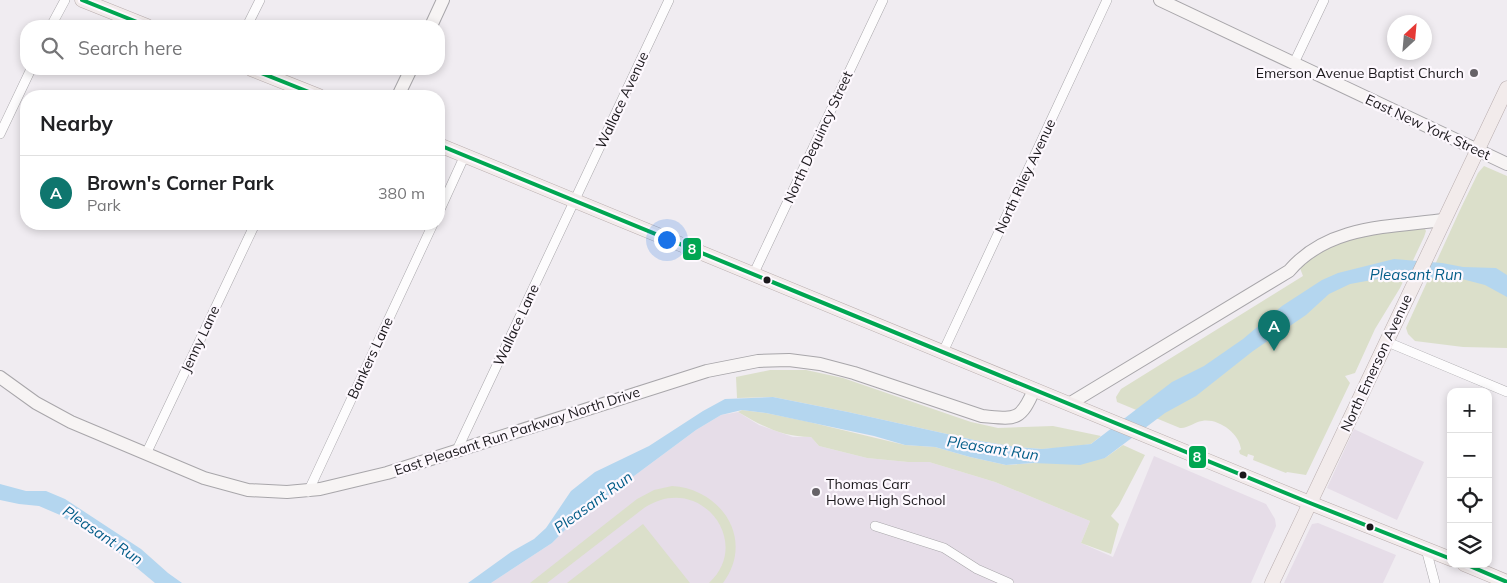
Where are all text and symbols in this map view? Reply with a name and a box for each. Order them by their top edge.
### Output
north arrow [1387,15,1432,60]
search box [20,20,445,75]
icon: search [38,34,66,62]
text: Search here [78,36,182,60]
street label: Wallace Avenue [592,49,652,151]
place label: Emerson Avenue Baptist Church [1256,64,1464,82]
marker: Emerson Avenue Baptist Church [1468,67,1480,79]
street label: North Dequincy Street [780,68,857,206]
street label: East New York Street [1363,90,1493,164]
text: Nearby [40,110,113,136]
street label: North Riley Avenue [991,116,1059,236]
text: Brown's Corner Park [87,171,274,195]
text: A [50,183,62,203]
text: 380 m [378,183,425,203]
text: Park [87,195,121,215]
your location [654,227,680,253]
line badge: 8 [682,237,702,261]
text: 8 [688,240,696,258]
water label: Pleasant Run [1370,265,1463,284]
unlabelled marker [762,275,772,285]
street label: Wallace Lane [489,281,543,369]
street label: North Emerson Avenue [1336,292,1416,434]
street label: Jenny Lane [177,303,223,375]
pin: A [1258,310,1290,351]
street label: Bankers Lane [343,314,397,402]
street label: East Pleasant Run Parkway North Drive [392,383,642,479]
map controls [1447,388,1492,568]
button: + [1447,388,1492,433]
water label: Pleasant Run [946,431,1040,465]
button: − [1447,433,1492,478]
line badge: 8 [1188,445,1207,469]
text: 8 [1193,448,1201,466]
water label: Pleasant Run [550,467,636,537]
unlabelled marker [1238,470,1248,480]
place label: Thomas Carr Howe High School [826,475,945,509]
button: locate [1447,478,1492,523]
marker: Thomas Carr Howe High School [810,486,822,498]
water label: Pleasant Run [59,501,147,569]
unlabelled marker [1365,522,1375,532]
button: layers [1447,523,1492,568]

